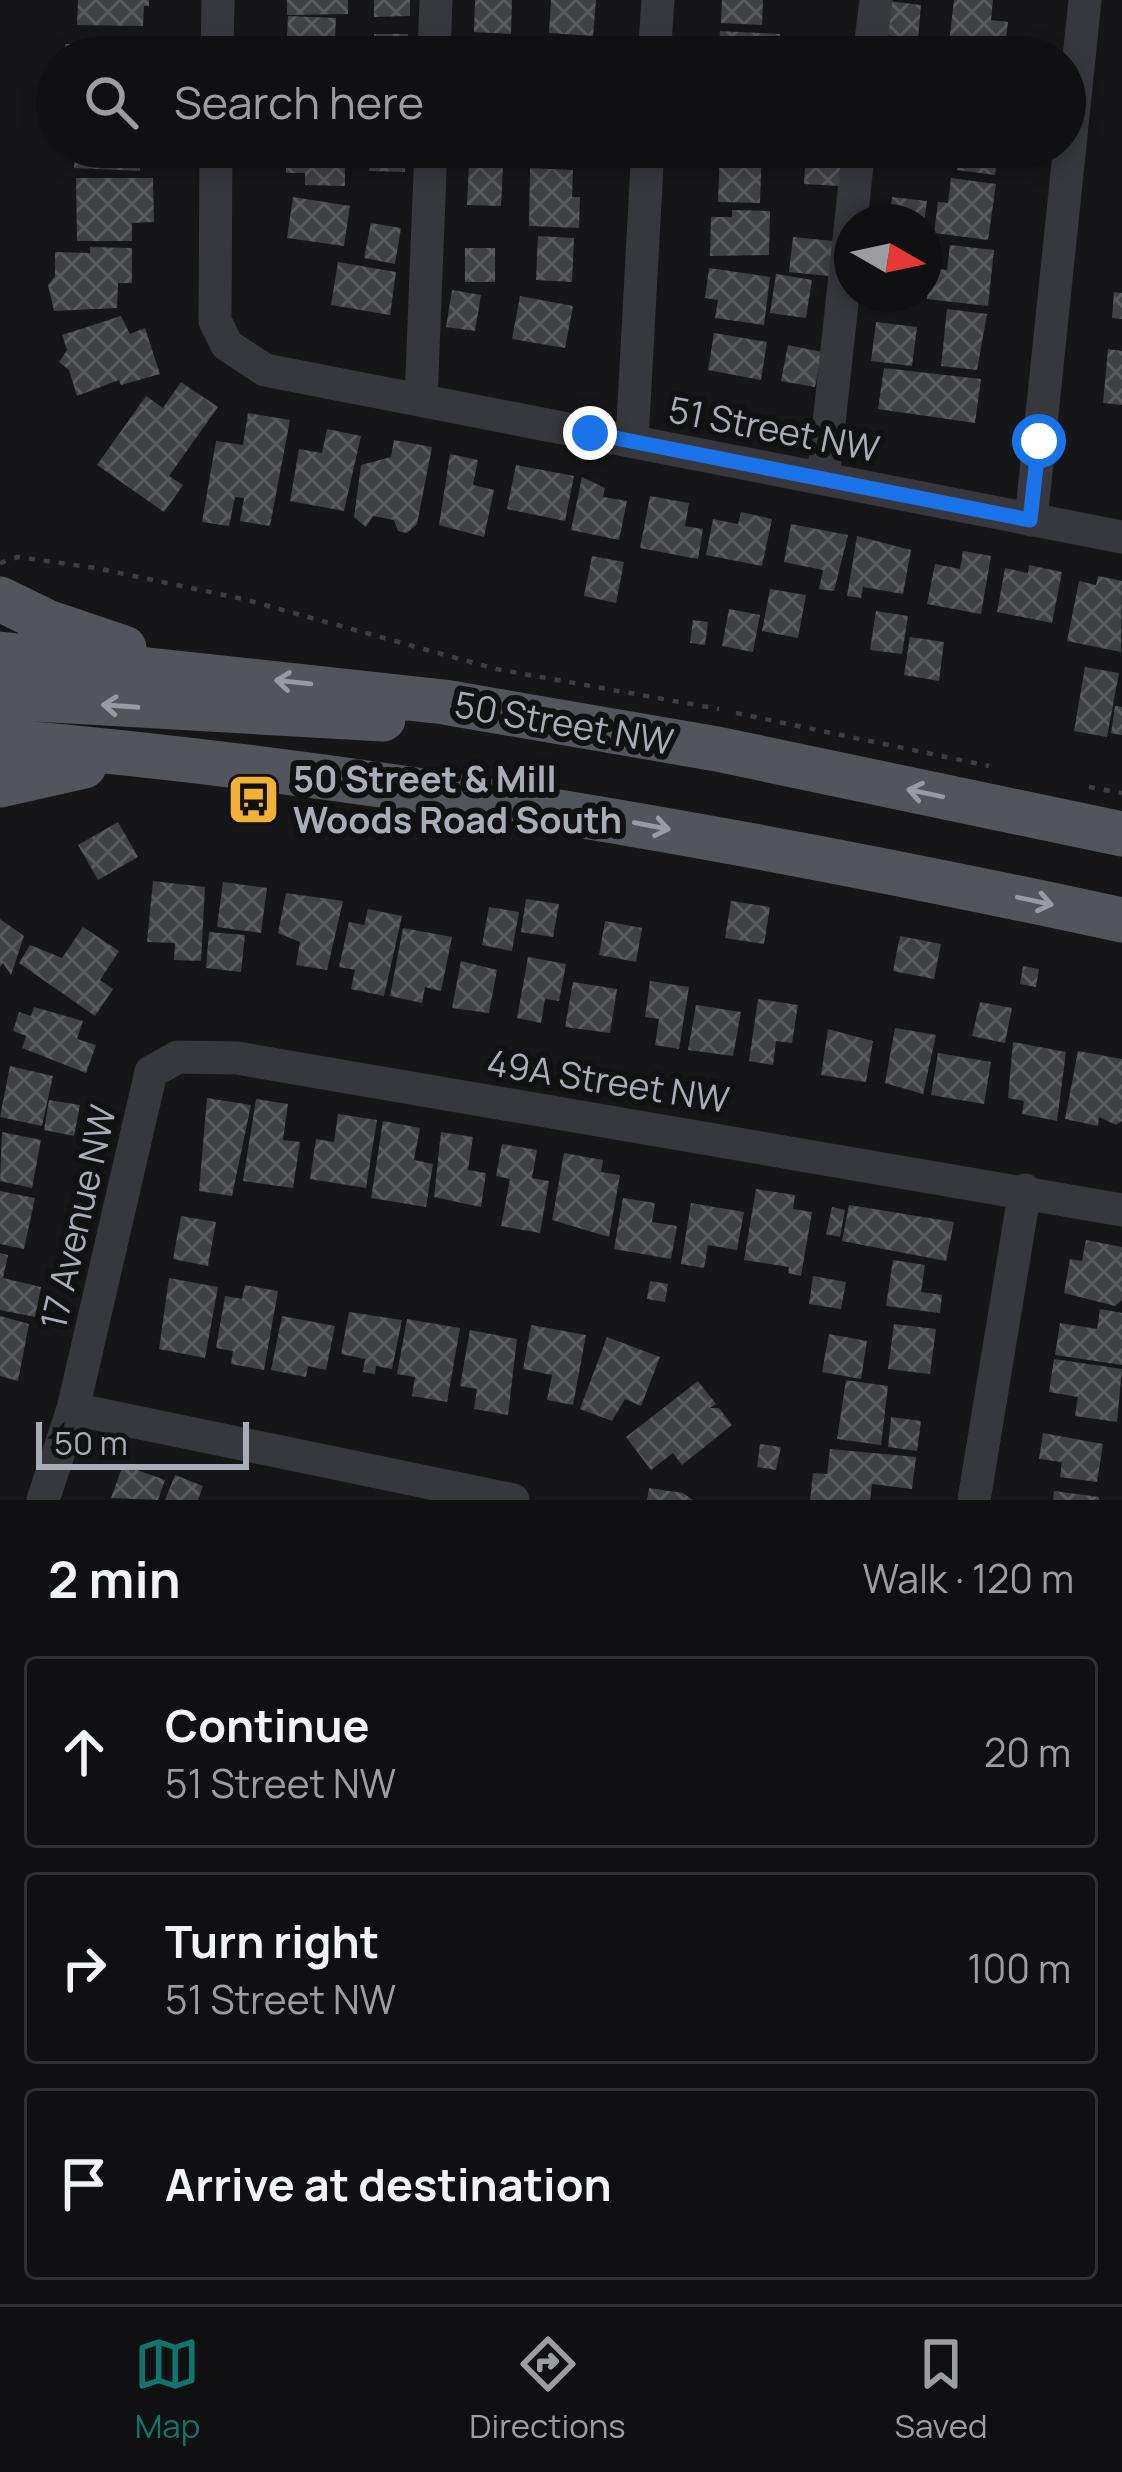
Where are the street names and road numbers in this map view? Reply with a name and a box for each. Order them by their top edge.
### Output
street label: 51 Street NW [665,384,884,473]
street label: 50 Street NW [451,679,678,766]
street label: 49A Street NW [484,1037,733,1124]
street label: 17 Avenue NW [28,1100,127,1334]

